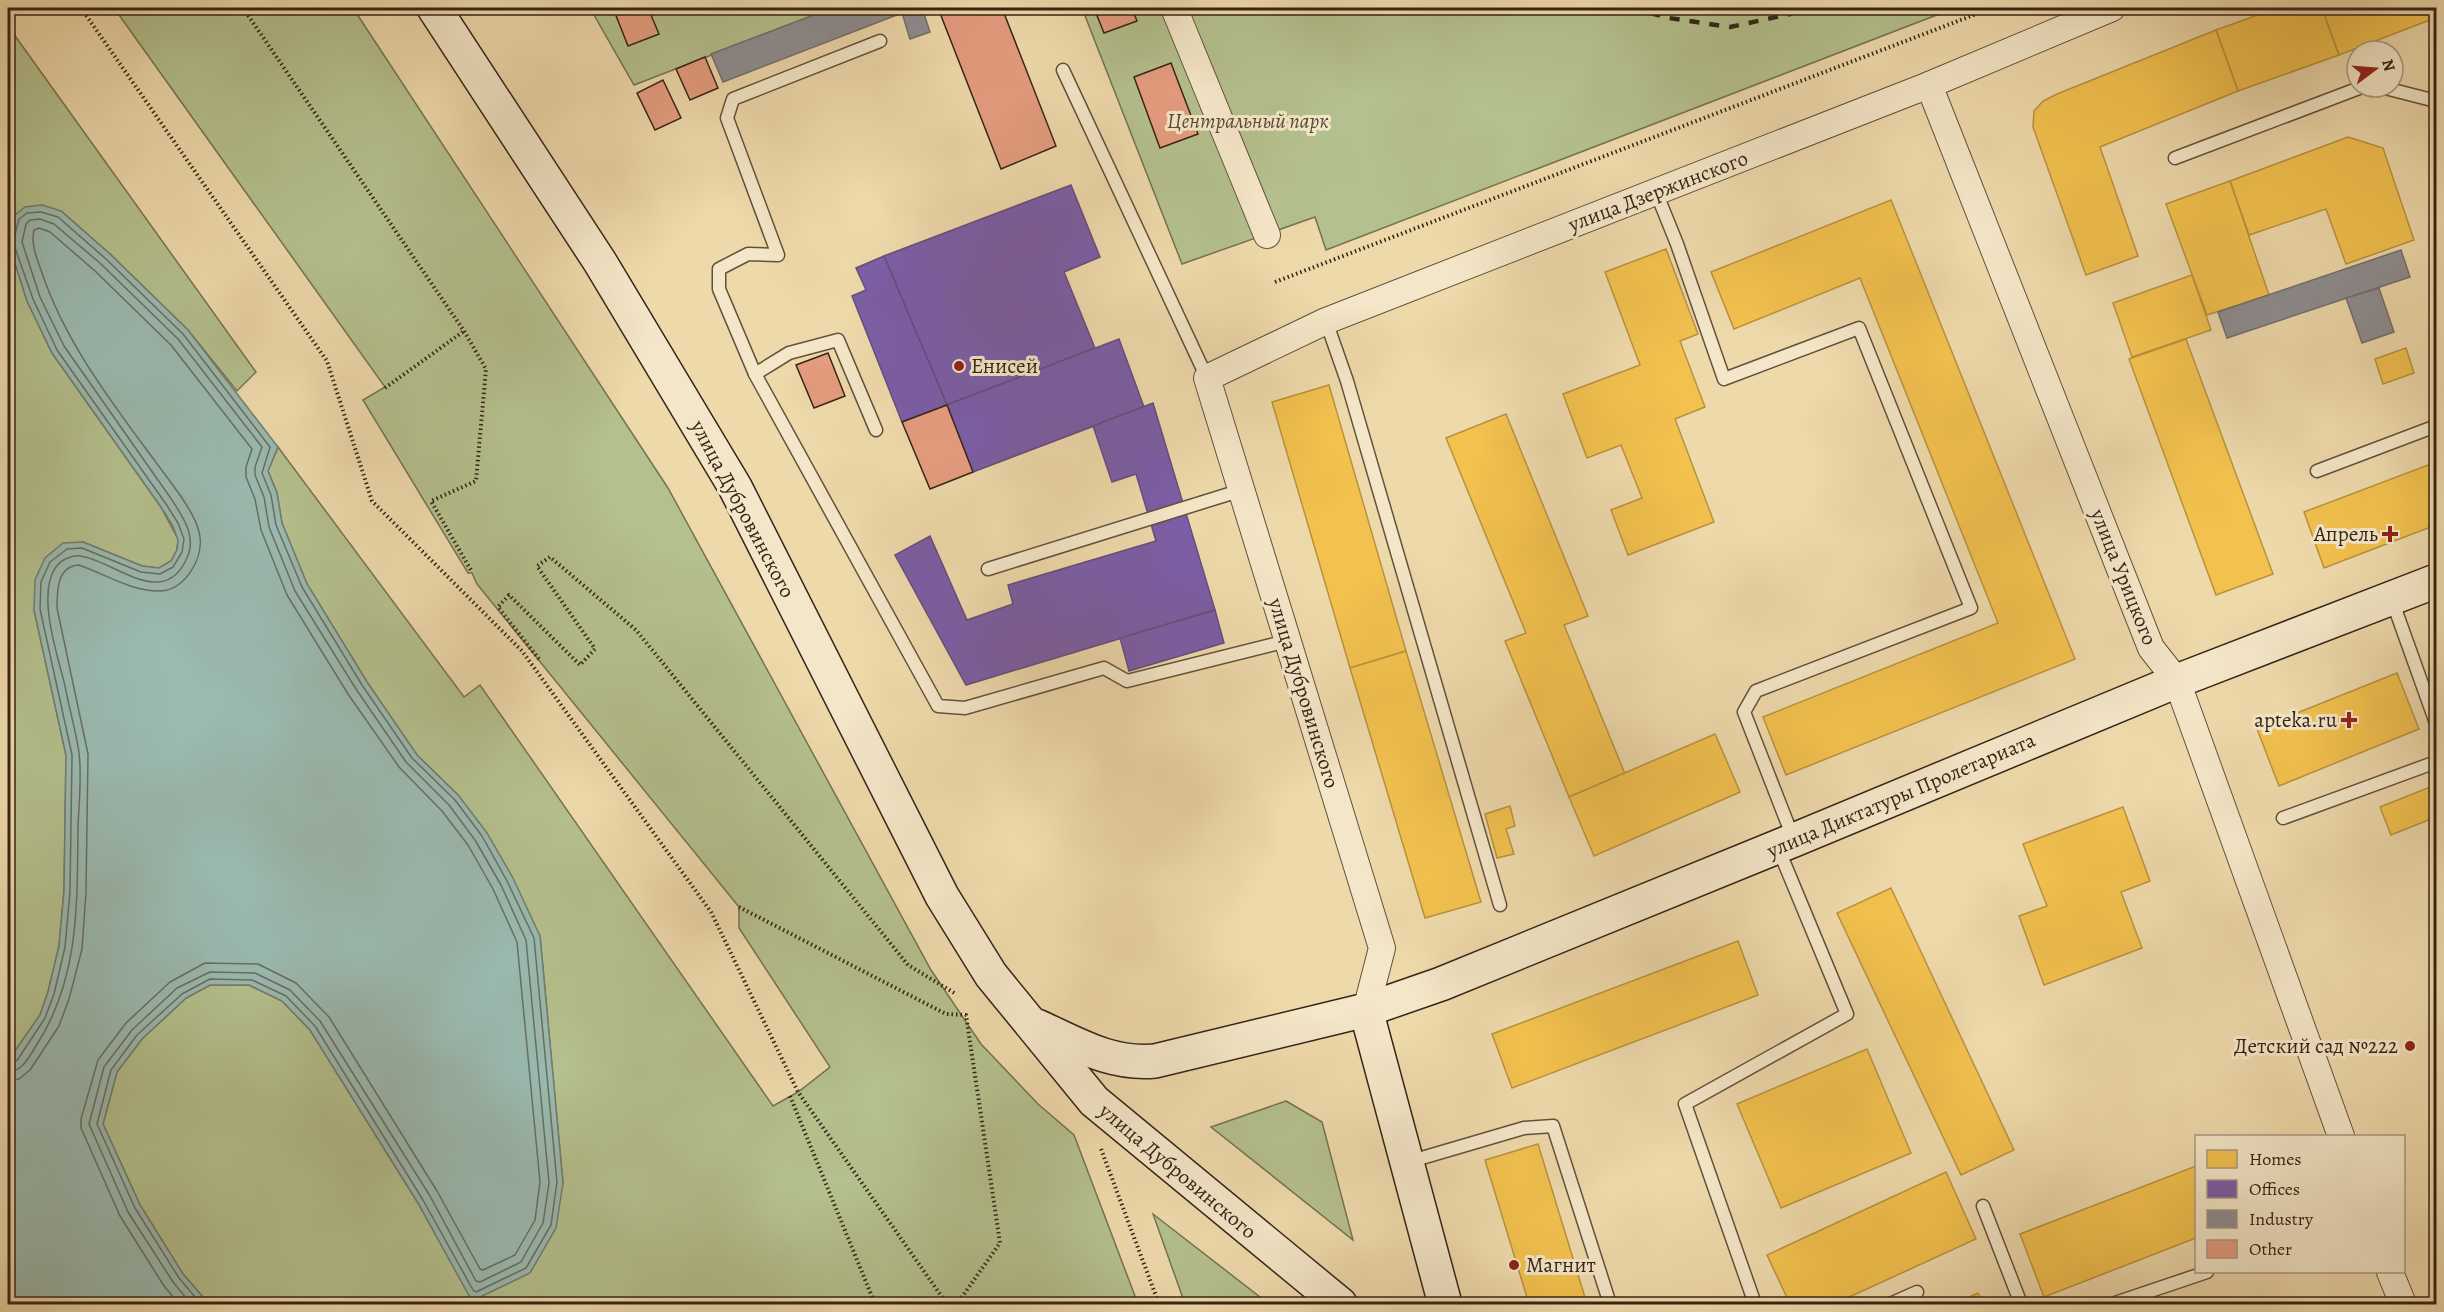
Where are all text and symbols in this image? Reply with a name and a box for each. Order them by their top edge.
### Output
north arrow [2345,39,2405,99]
text: N [2376,57,2401,74]
park label: Центральный парк [1167,107,1329,135]
street label: улица Дзержинского [1563,144,1752,239]
place label: Енисей [971,352,1038,380]
marker: Енисей [952,359,966,373]
street label: улица Дубровинского [684,414,802,603]
street label: улица Урицкого [2084,504,2164,649]
place label: Апрель [2313,520,2378,548]
marker: Апрель [2383,527,2397,541]
street label: улица Дубровинского [1261,594,1346,792]
place label: apteka.ru [2254,706,2338,734]
marker: apteka.ru [2342,713,2356,727]
street label: улица Диктатуры Пролетариата [1762,726,2040,865]
place label: Детский сад №222 [2234,1032,2398,1060]
marker: Детский сад №222 [2403,1039,2417,1053]
street label: улица Дубровинского [1093,1096,1263,1245]
legend [2195,1135,2405,1273]
text: Homes [2249,1147,2301,1171]
text: Offices [2249,1177,2300,1201]
text: Industry [2249,1207,2314,1231]
text: Other [2249,1237,2292,1261]
place label: Магнит [1526,1251,1596,1279]
marker: Магнит [1507,1258,1521,1272]

